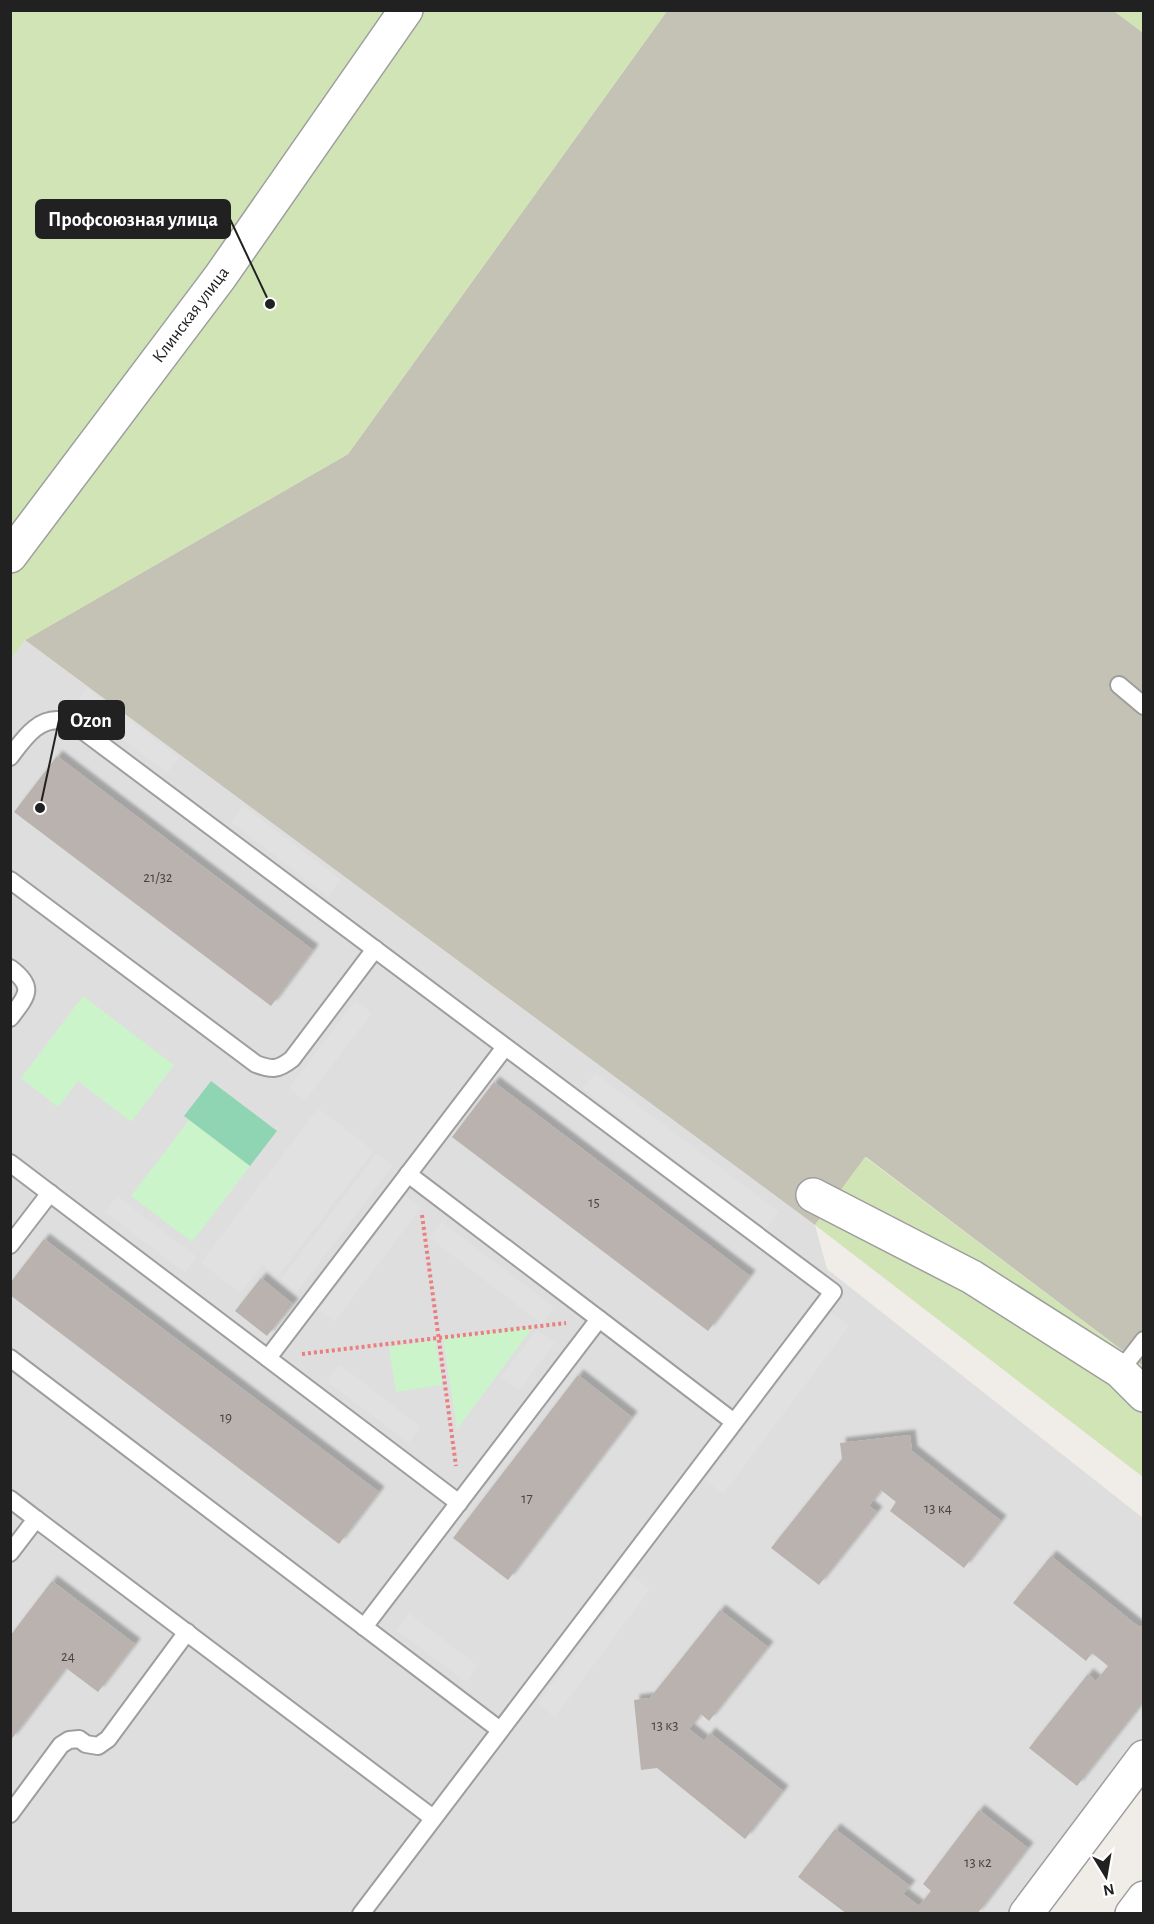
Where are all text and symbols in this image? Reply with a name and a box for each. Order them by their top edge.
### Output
callout: Профсоюзная улица [36,200,230,238]
text: Профсоюзная улица [48,210,218,230]
street label: Клинская улица [149,264,233,366]
callout: Ozon [59,701,124,739]
text: Ozon [70,711,112,731]
house number: 21/32 [143,870,173,885]
house number: 15 [588,1195,600,1210]
house number: 19 [220,1410,232,1425]
house number: 17 [521,1491,533,1506]
house number: 13 к4 [924,1501,952,1516]
house number: 24 [61,1649,75,1664]
house number: 13 к3 [652,1718,678,1733]
north arrow [1076,1846,1136,1906]
house number: 13 к2 [964,1855,992,1870]
text: N [1102,1881,1116,1899]

